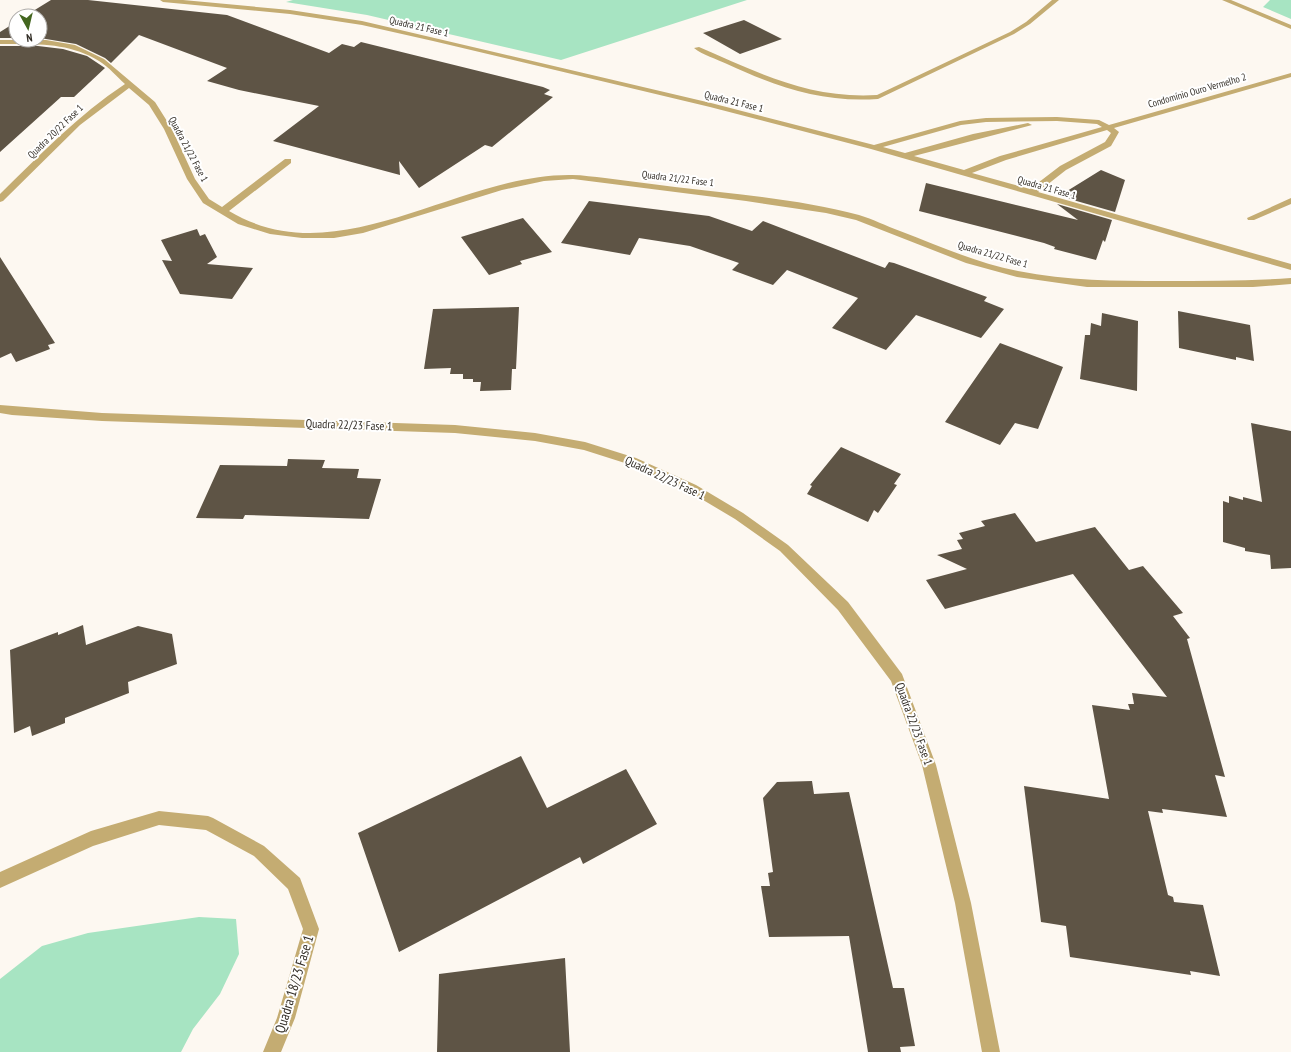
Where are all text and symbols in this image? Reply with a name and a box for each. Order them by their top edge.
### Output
north arrow [8,8,48,48]
street label: Quadra 21 Fase 1 [388,13,450,40]
text: N [25,31,33,45]
street label: Condomínio Ouro Vermelho 2 [1147,70,1248,111]
street label: Quadra 21 Fase 1 [703,88,765,115]
street label: Quadra 20/22 Fase 1 [25,102,86,161]
street label: Quadra 21/22 Fase 1 [166,114,211,184]
street label: Quadra 21/22 Fase 1 [641,168,715,189]
street label: Quadra 21 Fase 1 [1016,173,1078,202]
street label: Quadra 21/22 Fase 1 [956,238,1029,271]
street label: Quadra 22/23 Fase 1 [305,415,393,434]
street label: Quadra 22/23 Fase 1 [623,452,708,503]
street label: Quadra 22/23 Fase 1 [893,680,936,767]
street label: Quadra 18/23 Fase 1 [271,933,317,1035]

